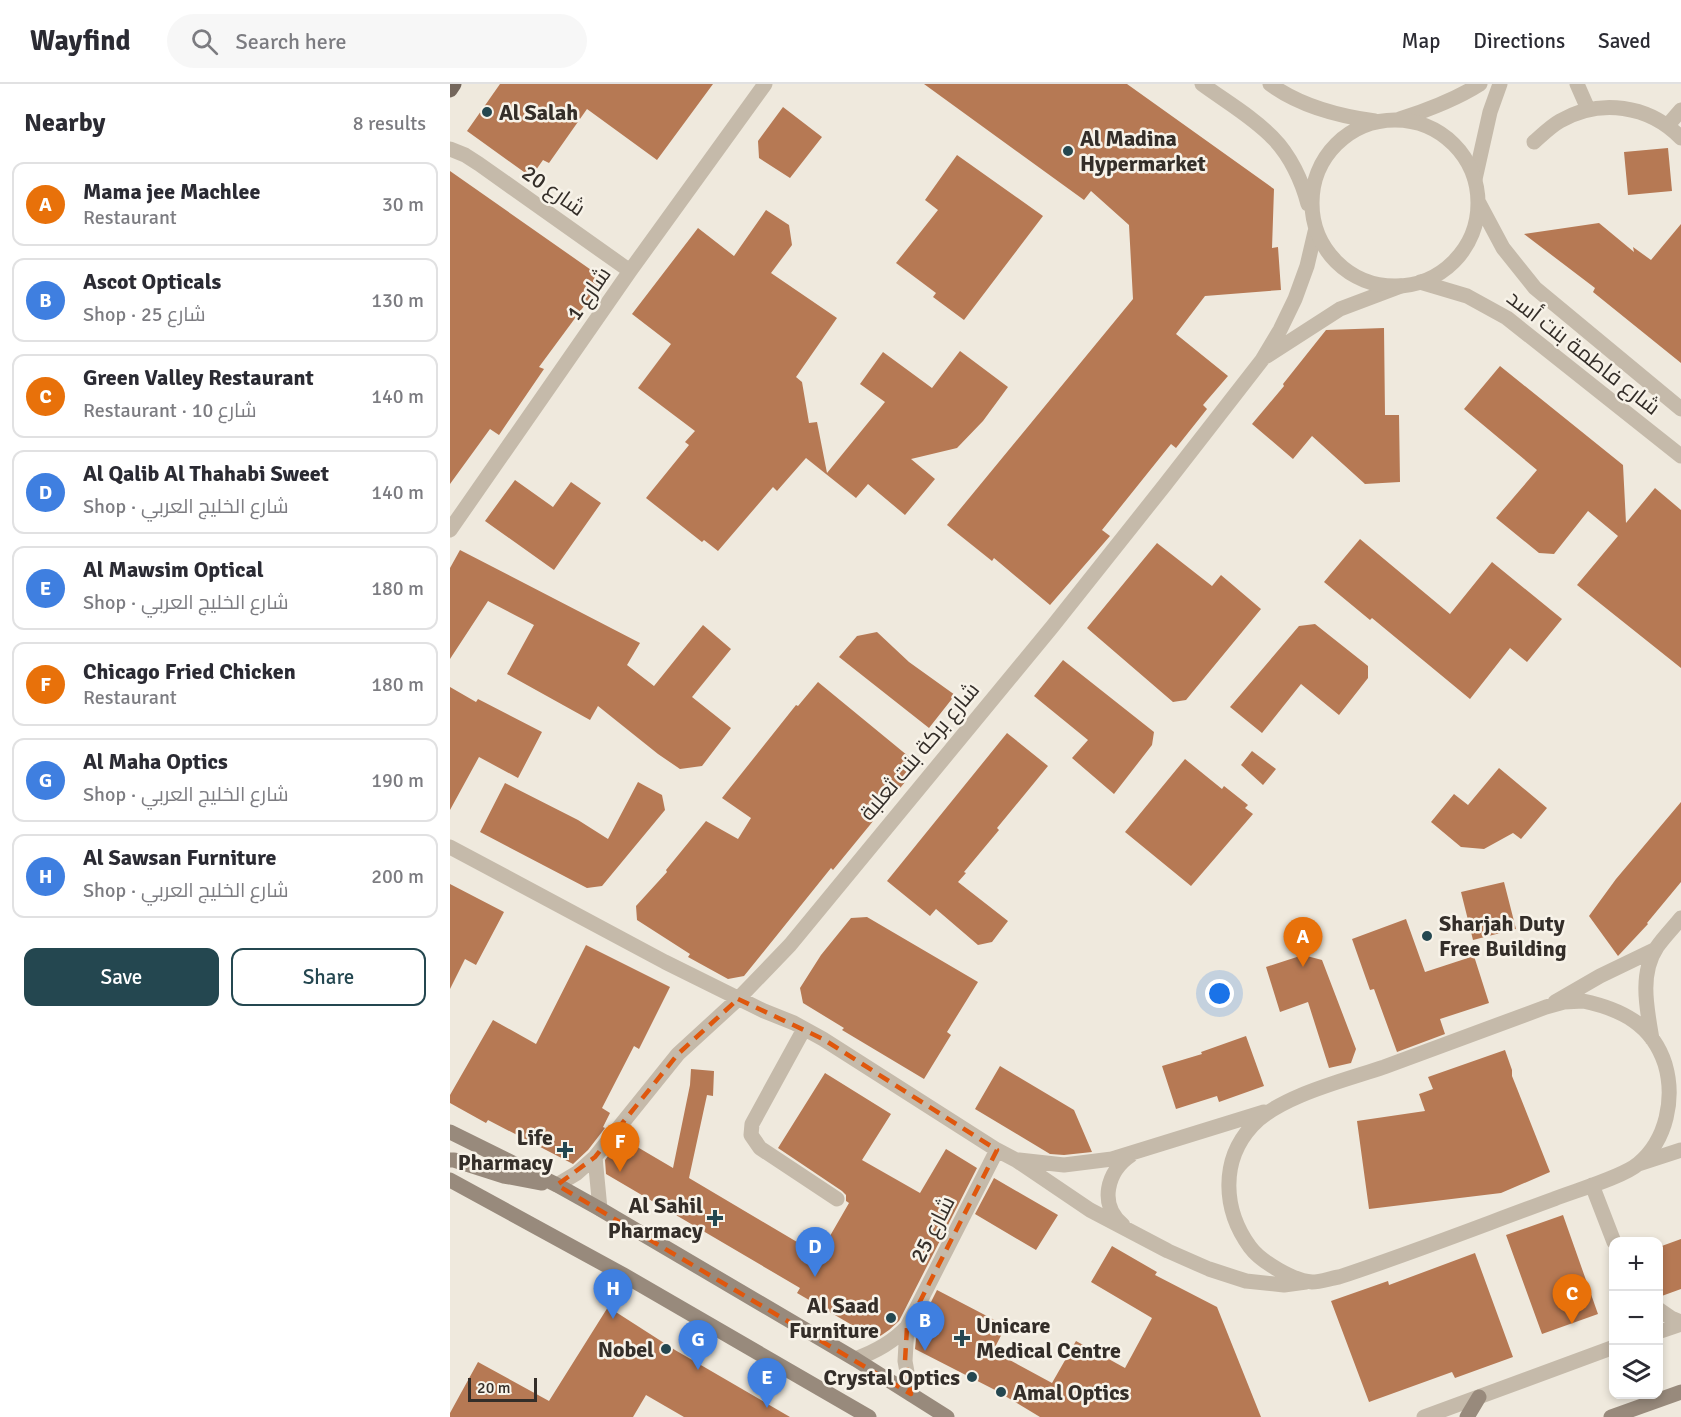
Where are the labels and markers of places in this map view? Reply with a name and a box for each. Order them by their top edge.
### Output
place label: Al Salah [499,99,578,126]
marker: Al Salah [480,105,494,119]
place label: Al Madina Hypermarket [1080,125,1206,177]
marker: Al Madina Hypermarket [1061,144,1075,158]
place label: Sharjah Duty Free Building [1439,910,1567,962]
pin: A [1284,918,1322,967]
marker: Sharjah Duty Free Building [1420,929,1434,943]
pin: F [600,1122,640,1172]
place label: Life Pharmacy [458,1124,553,1176]
marker: Life Pharmacy [558,1143,572,1157]
place label: Al Sahil Pharmacy [608,1192,703,1244]
marker: Al Sahil Pharmacy [708,1211,722,1225]
pin: D [796,1228,835,1277]
pin: H [594,1270,632,1319]
pin: C [1552,1274,1592,1324]
place label: Al Saad Furniture [789,1292,879,1344]
pin: B [906,1302,944,1351]
marker: Al Saad Furniture [884,1311,898,1325]
place label: Unicare Medical Centre [976,1312,1121,1364]
pin: G [678,1320,718,1370]
marker: Unicare Medical Centre [953,1329,971,1347]
place label: Nobel [598,1336,654,1363]
marker: Nobel [659,1342,673,1356]
pin: E [748,1358,786,1408]
place label: Crystal Optics [824,1364,960,1391]
marker: Crystal Optics [965,1370,979,1384]
place label: Amal Optics [1013,1379,1130,1406]
marker: Amal Optics [994,1385,1008,1399]

